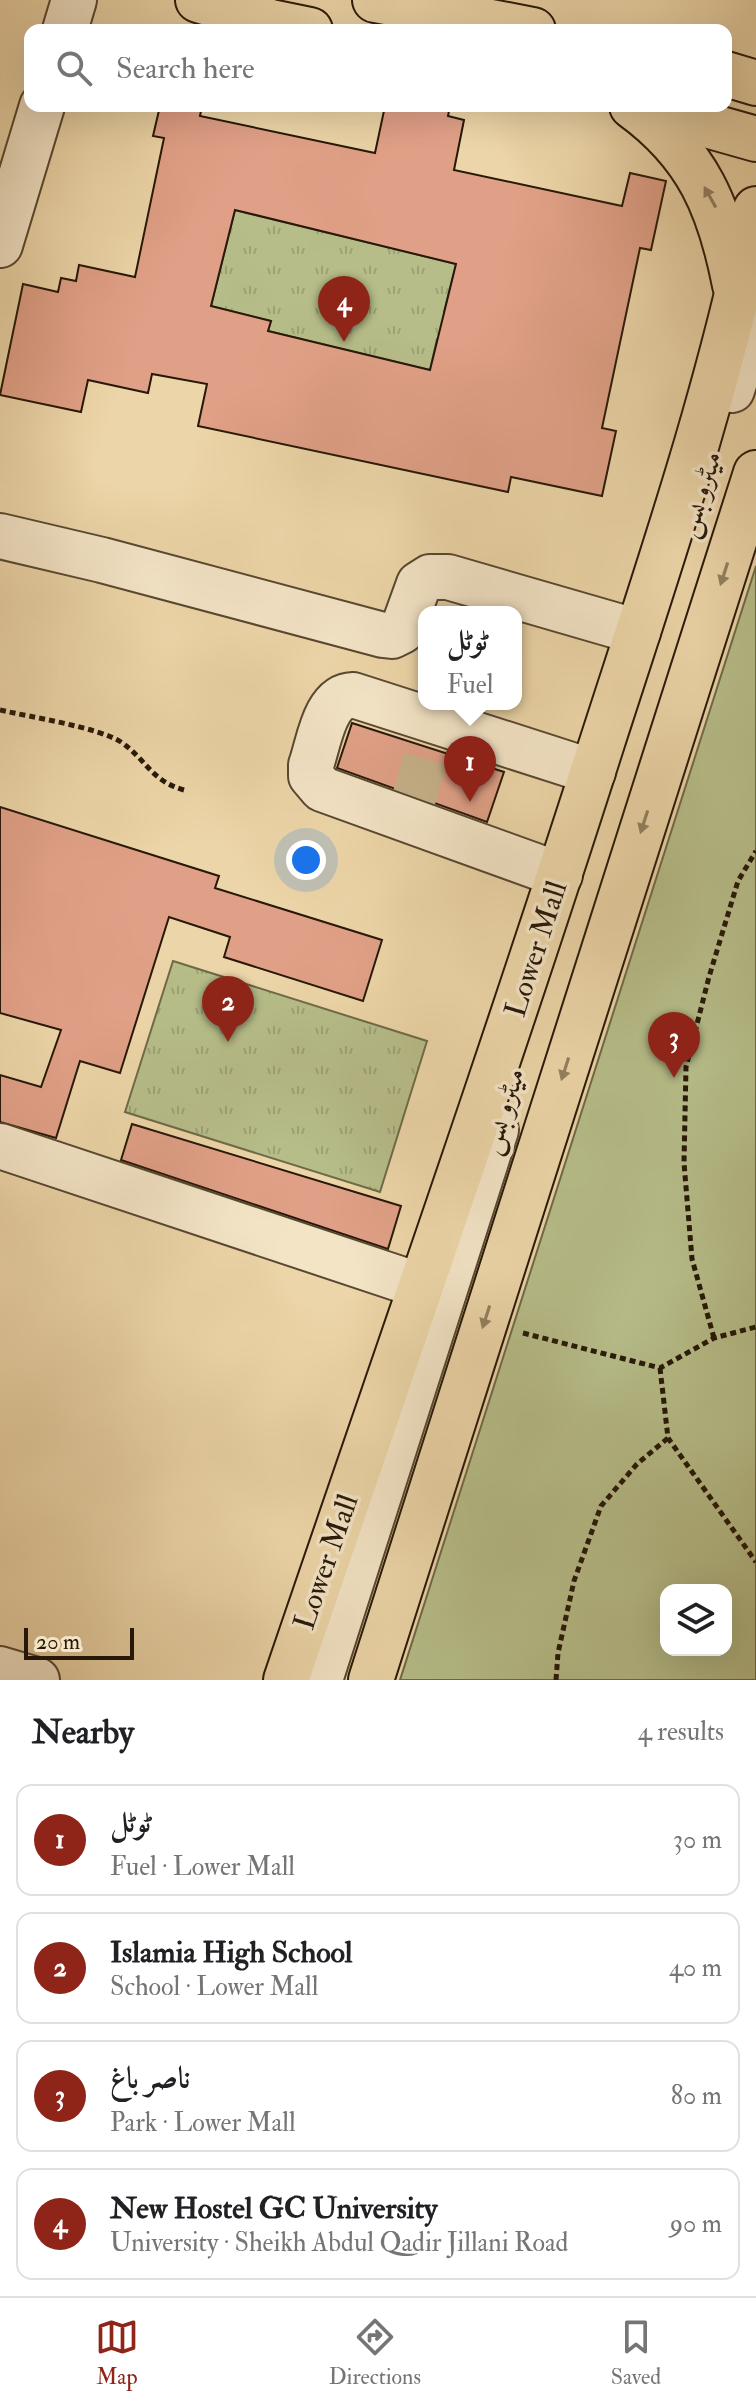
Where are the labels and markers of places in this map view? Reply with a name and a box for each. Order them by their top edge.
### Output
pin: 4 [318,276,370,342]
pin: 1 [444,736,496,802]
pin: 2 [202,976,254,1042]
pin: 3 [648,1012,700,1078]

